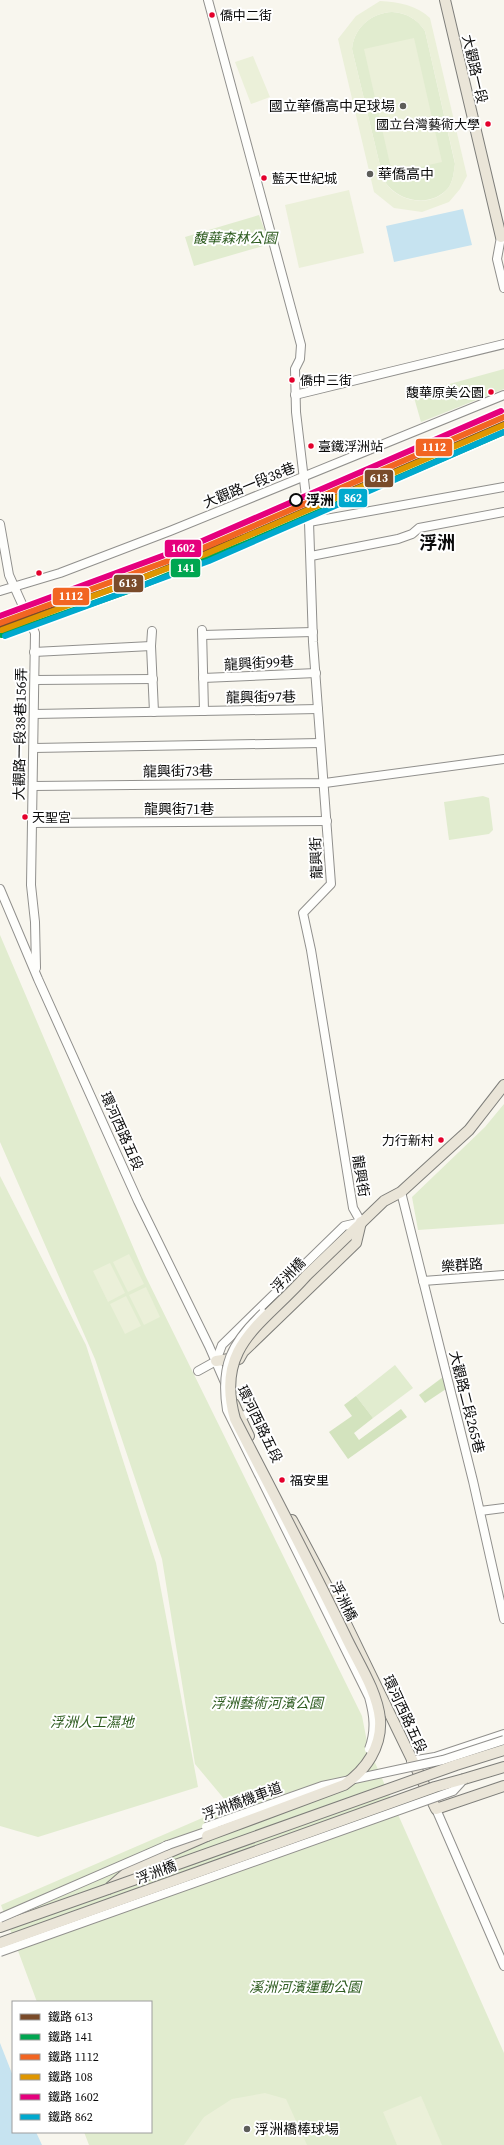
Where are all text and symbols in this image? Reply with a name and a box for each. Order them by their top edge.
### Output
place label: 僑中二街 [220,7,272,24]
marker: 僑中二街 [207,10,217,20]
street label: 大觀路一段 [457,33,493,105]
place label: 國立華僑高中足球場 [269,96,395,116]
marker: 國立華僑高中足球場 [398,101,408,111]
place label: 國立台灣藝術大學 [376,116,480,133]
marker: 國立台灣藝術大學 [483,119,493,129]
place label: 華僑高中 [378,164,434,184]
marker: 華僑高中 [365,169,375,179]
place label: 藍天世紀城 [272,170,337,187]
marker: 藍天世紀城 [259,173,269,183]
park label: 馥華森林公園 [193,228,279,248]
place label: 僑中三街 [300,372,352,389]
marker: 僑中三街 [287,375,297,385]
place label: 馥華原美公園 [406,384,484,401]
marker: 馥華原美公園 [486,387,496,397]
place label: 臺鐵浮洲站 [318,438,383,455]
line badge: 1112 [415,438,453,457]
text: 1112 [422,440,446,455]
marker: 臺鐵浮洲站 [306,441,316,451]
street label: 大觀路一段38巷 [200,457,298,513]
line badge: 613 [364,469,394,488]
text: 613 [370,471,388,486]
line badge: 862 [338,488,368,508]
place label: 浮洲 [306,490,334,510]
text: 862 [344,491,362,506]
marker: 浮洲 [289,493,303,507]
district label: 浮洲 [419,530,455,555]
line badge: 1602 [164,539,202,558]
text: 1602 [171,541,195,556]
line badge: 141 [170,558,201,578]
text: 141 [177,561,195,576]
unlabelled marker [34,568,44,578]
line badge: 613 [113,574,144,593]
text: 613 [119,576,137,591]
line badge: 1112 [52,587,90,606]
text: 1112 [59,589,83,604]
street label: 龍興街99巷 [224,651,294,675]
street label: 大觀路一段38巷156弄 [9,667,31,801]
street label: 龍興街97巷 [226,686,296,708]
street label: 龍興街73巷 [143,760,213,782]
street label: 龍興街71巷 [144,799,214,819]
place label: 天聖宮 [32,809,71,826]
marker: 天聖宮 [20,812,30,822]
street label: 龍興街 [305,837,327,879]
street label: 環河西路五段 [96,1089,148,1173]
place label: 力行新村 [382,1132,434,1149]
marker: 力行新村 [436,1135,446,1145]
street label: 龍興街 [348,1154,374,1198]
street label: 浮洲橋 [266,1253,310,1297]
street label: 樂群路 [440,1254,484,1276]
street label: 大觀路二段265巷 [445,1349,489,1455]
street label: 環河西路五段 [233,1382,287,1466]
place label: 福安里 [290,1472,329,1489]
marker: 福安里 [277,1475,287,1485]
street label: 浮洲橋 [326,1578,362,1624]
street label: 環河西路五段 [378,1672,432,1756]
park label: 浮洲藝術河濱公園 [211,1693,325,1713]
park label: 浮洲人工濕地 [50,1712,136,1732]
street label: 浮洲橋機車道 [199,1777,285,1825]
street label: 浮洲橋 [133,1855,179,1889]
park label: 溪洲河濱運動公園 [249,1977,363,1997]
legend [12,2001,152,2133]
text: 鐵路 613 [48,2009,93,2025]
text: 鐵路 141 [48,2029,93,2045]
text: 鐵路 1112 [48,2049,99,2065]
text: 鐵路 108 [48,2069,93,2085]
text: 鐵路 1602 [48,2089,99,2105]
text: 鐵路 862 [48,2109,93,2125]
place label: 浮洲橋棒球場 [255,2119,339,2139]
marker: 浮洲橋棒球場 [242,2124,252,2134]

